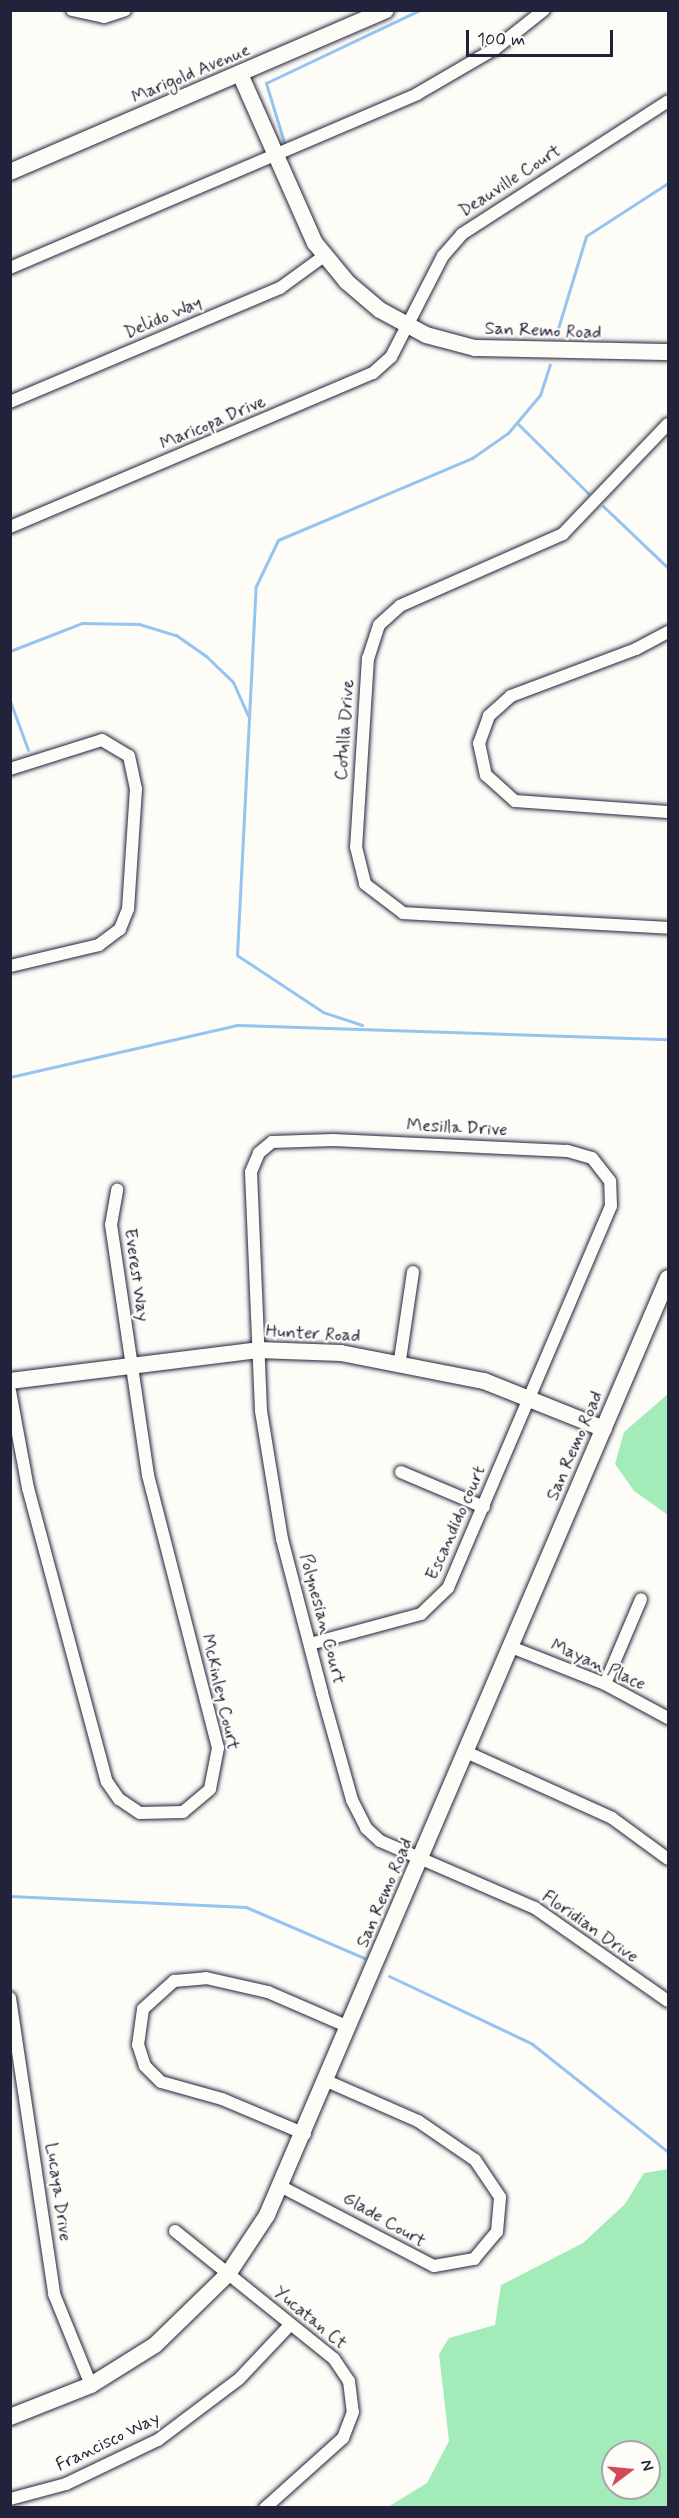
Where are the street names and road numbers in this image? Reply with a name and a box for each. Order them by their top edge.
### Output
street label: Marigold Avenue [128,39,254,109]
street label: Deauville Court [455,140,565,222]
street label: Delido Way [119,291,207,345]
street label: San Remo Road [483,318,603,344]
street label: Maricopa Drive [157,391,269,455]
street label: Cotulla Drive [331,680,359,780]
street label: Mesilla Drive [406,1115,508,1141]
street label: Everest Way [119,1227,153,1323]
street label: Hunter Road [265,1321,361,1347]
street label: San Remo Road [542,1387,608,1505]
street label: Escandido court [422,1463,490,1583]
street label: Polynesian Court [295,1553,349,1685]
street label: McKinley Court [196,1632,244,1752]
street label: Mayan Place [547,1634,649,1696]
street label: San Remo Road [352,1834,418,1952]
street label: Floridian Drive [538,1886,642,1968]
street label: Lucaya Drive [40,2141,76,2243]
street label: Glade Court [339,2188,429,2252]
street label: Yucatan Ct [269,2282,351,2354]
street label: Francisco Way [52,2408,164,2476]

